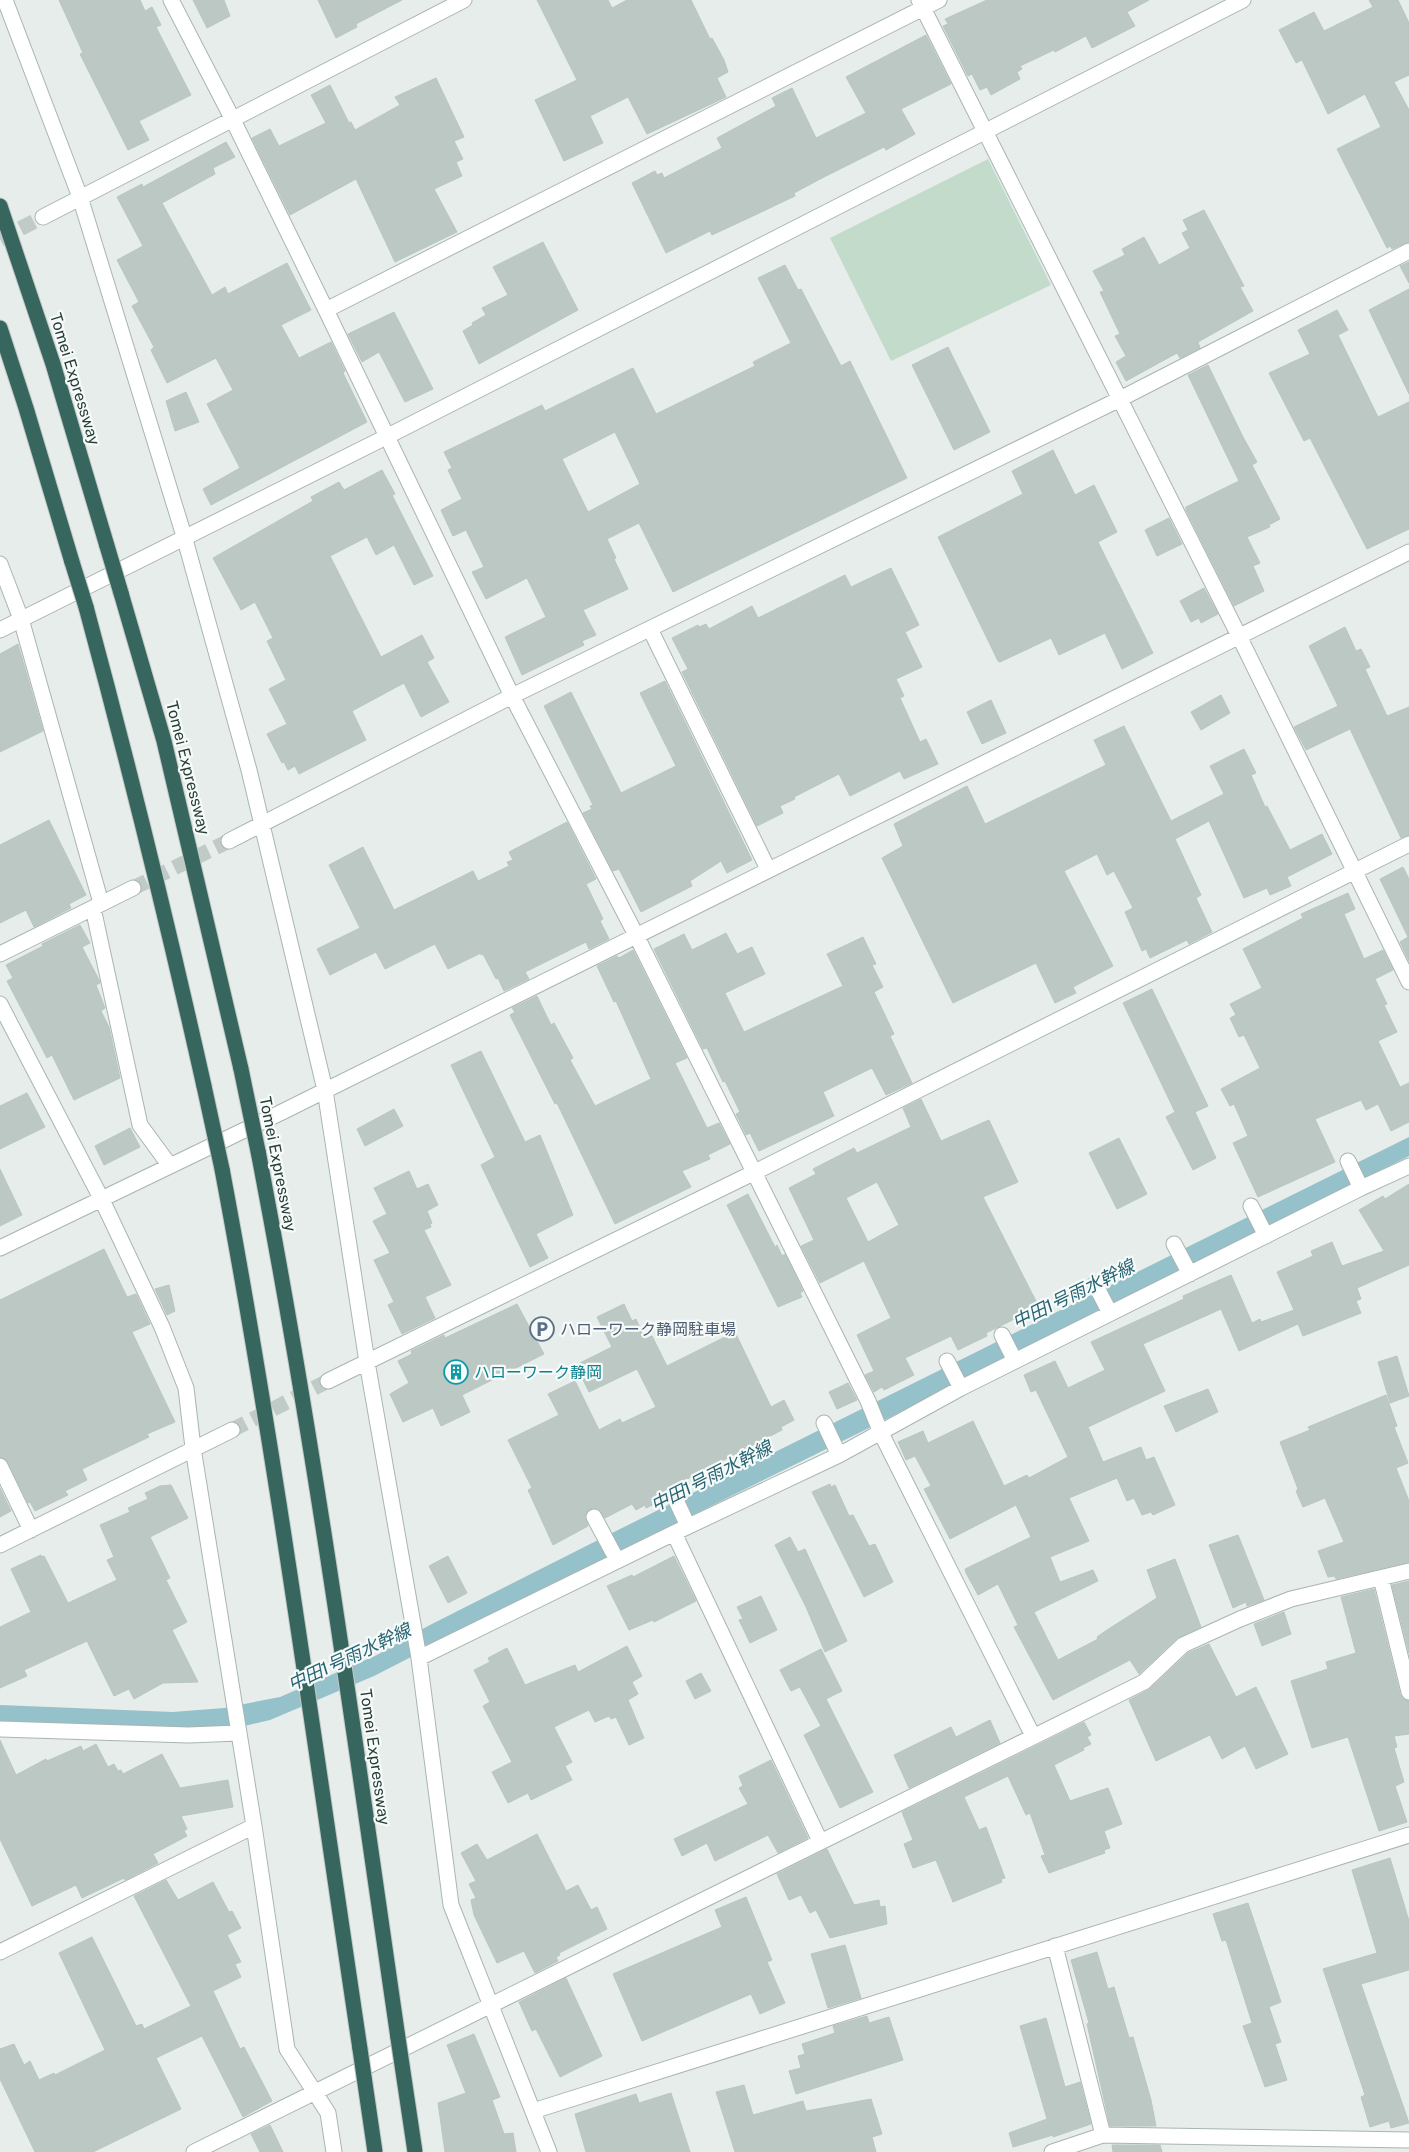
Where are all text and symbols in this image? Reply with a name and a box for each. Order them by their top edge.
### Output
street label: Tomei Expressway [46,311,104,448]
street label: Tomei Expressway [162,699,214,837]
street label: Tomei Expressway [256,1095,300,1234]
water label: 中田1号雨水幹線 [1009,1255,1139,1333]
parking icon: ハローワーク静岡駐車場 [529,1316,555,1342]
place label: ハローワーク静岡駐車場 [560,1320,736,1339]
building icon: ハローワーク静岡 [443,1359,469,1385]
place label: ハローワーク静岡 [474,1363,602,1382]
water label: 中田1号雨水幹線 [647,1436,777,1516]
water label: 中田1号雨水幹線 [284,1619,416,1695]
street label: Tomei Expressway [356,1688,394,1827]

